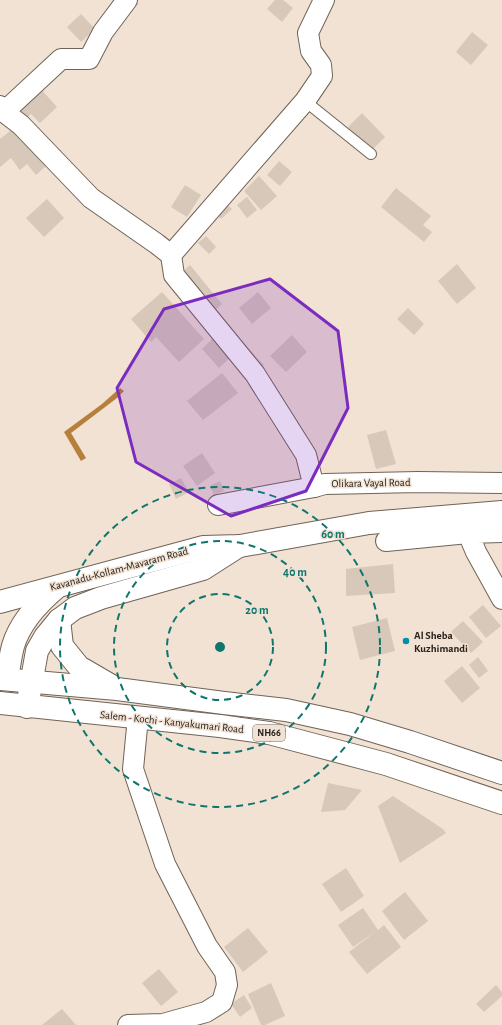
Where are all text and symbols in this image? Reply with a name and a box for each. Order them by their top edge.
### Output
street label: Olikara Vayal Road [331,477,411,489]
text: 60 m [321,528,345,540]
street label: Kavanadu-Kollam-Mavaram Road [49,545,190,593]
text: 40 m [283,566,307,578]
text: 20 m [245,604,269,616]
place label: Al Sheba Kuzhimandi [414,630,468,654]
marker: Al Sheba Kuzhimandi [401,636,411,646]
centre of rings [213,640,227,654]
street label: Salem - Kochi - Kanyakumari Road [100,709,245,735]
road number: NH66 [253,725,285,741]

